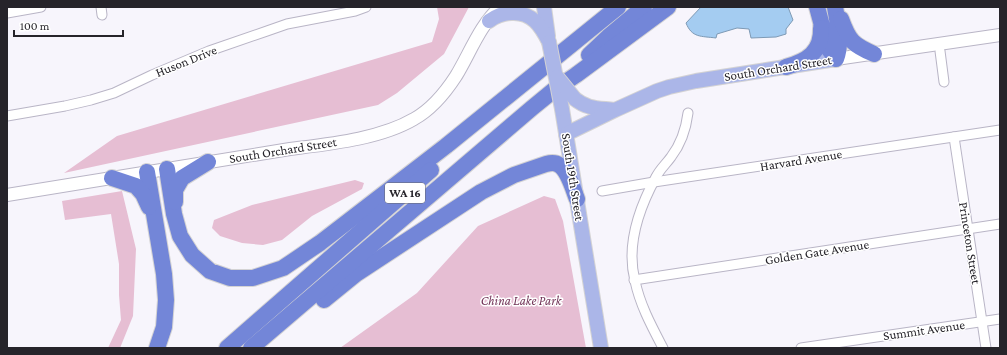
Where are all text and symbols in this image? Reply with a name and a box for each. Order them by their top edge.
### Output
scale bar [14,12,123,38]
text: 100 m [20,19,50,33]
street label: Huson Drive [153,42,219,80]
street label: South Orchard Street [723,52,833,84]
street label: South 19th Street [559,132,587,222]
street label: South Orchard Street [228,134,338,166]
street label: Harvard Avenue [759,146,843,174]
road number: WA 16 [385,183,425,203]
street label: Princeton Street [956,201,984,286]
street label: Golden Gate Avenue [764,236,870,268]
park label: China Lake Park [481,293,563,308]
street label: Summit Avenue [882,317,966,343]

